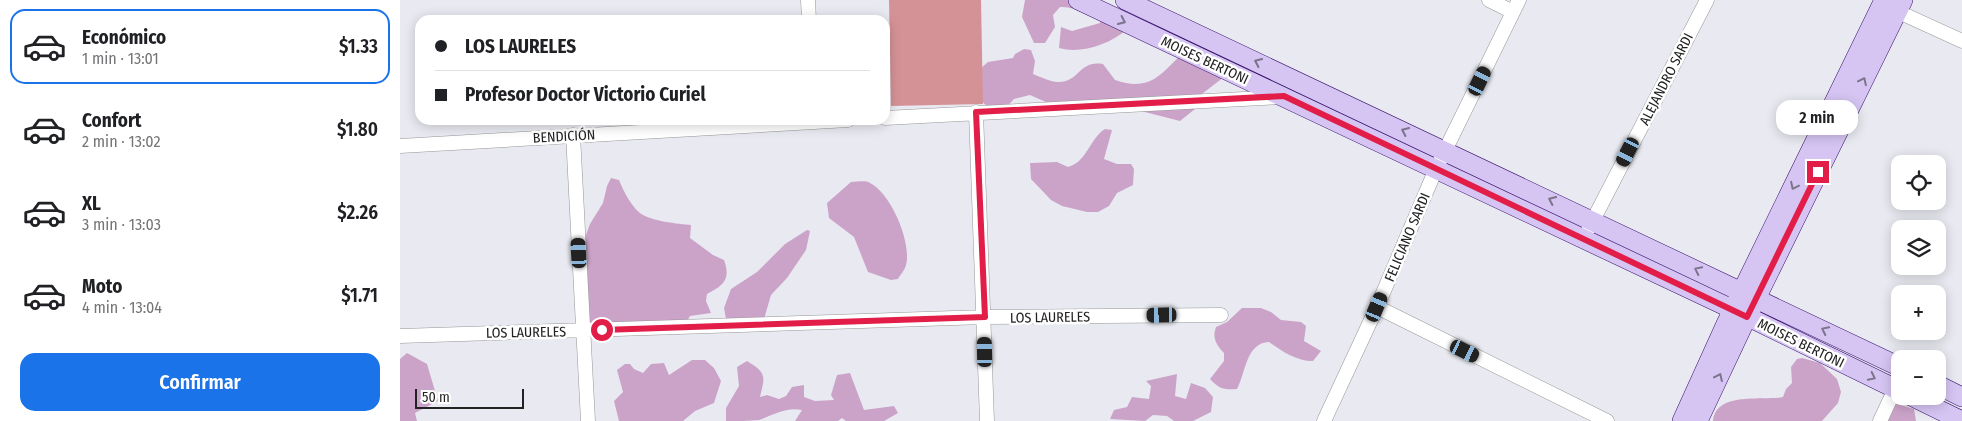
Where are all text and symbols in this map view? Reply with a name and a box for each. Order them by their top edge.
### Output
one-way arrow [1117,14,1126,25]
icon: car [22,24,67,69]
text: Económico [82,26,166,49]
street label: ALEJANDRO SARDI [1636,30,1697,128]
street label: MOISES BERTONI [1158,33,1251,88]
text: $1.33 [339,35,378,58]
text: LOS LAURELES [465,35,576,58]
text: 1 min · 13:01 [82,49,159,68]
one-way arrow [1254,58,1263,68]
car [1466,64,1493,98]
one-way arrow [1857,77,1867,86]
text: Profesor Doctor Victorio Curiel [465,83,706,106]
callout: 2 min [1777,100,1859,134]
icon: car [22,107,67,152]
text: 2 min [1799,108,1835,127]
text: Confort [82,109,142,132]
text: $1.80 [337,118,378,141]
street label: BENDICIÓN [532,125,596,147]
one-way arrow [1401,127,1410,137]
text: 2 min · 13:02 [82,132,161,151]
car [1614,135,1641,169]
map controls [1891,155,1946,405]
button: locate [1891,155,1946,210]
route end [1807,161,1829,183]
one-way arrow [1790,180,1800,189]
icon: car [22,190,67,235]
street label: FELICIANO SARDI [1381,190,1434,284]
text: XL [82,192,101,215]
one-way arrow [1548,196,1557,206]
text: $2.26 [337,201,378,224]
text: 3 min · 13:03 [82,215,161,234]
button: layers [1891,220,1946,275]
car [570,238,587,268]
one-way arrow [1695,266,1704,276]
icon: car [22,273,67,318]
text: Moto [82,275,122,298]
text: $1.71 [341,284,378,307]
button: + [1891,285,1946,340]
car [1364,290,1389,324]
text: 4 min · 13:04 [82,298,162,317]
car [1146,307,1177,323]
street label: LOS LAURELES [1010,308,1090,327]
street label: MOISES BERTONI [1755,315,1847,372]
route start [591,319,613,341]
street label: LOS LAURELES [486,323,566,342]
one-way arrow [1821,326,1830,336]
car [977,337,992,367]
car [1448,338,1481,364]
button: − [1891,350,1946,405]
button: Confirmar [20,353,380,411]
one-way arrow [1866,371,1875,381]
one-way arrow [1713,373,1723,382]
scale bar [415,386,524,409]
text: 50 m [422,389,450,406]

